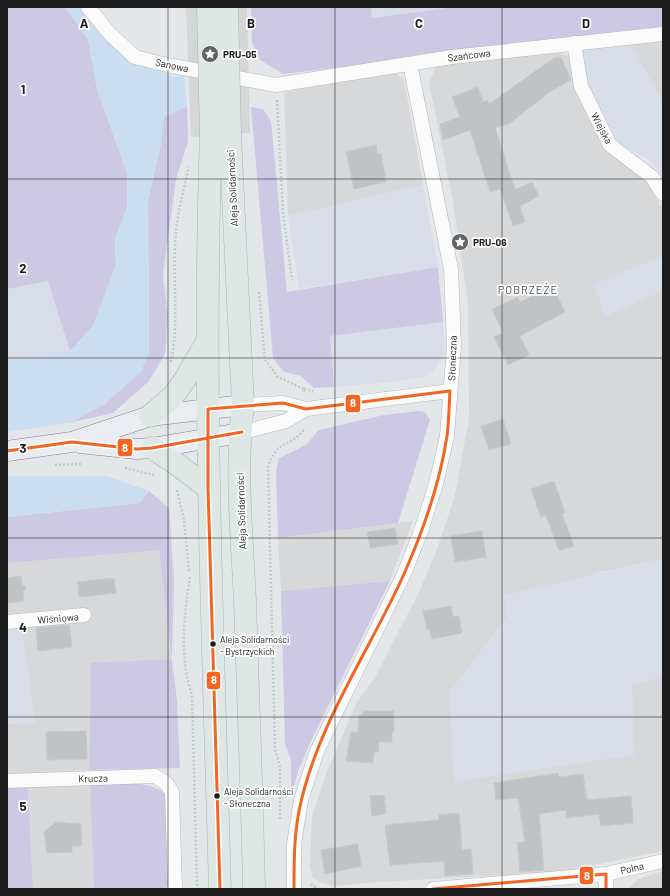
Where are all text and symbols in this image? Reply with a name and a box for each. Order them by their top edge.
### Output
text: A [80,15,89,31]
text: B [247,15,255,31]
text: C [415,15,423,31]
text: D [582,15,590,31]
place icon: PRU-05 [200,44,220,64]
street label: Szańcowa [447,46,491,64]
place label: PRU-05 [223,48,257,60]
street label: Sanowa [154,56,190,74]
text: 1 [21,81,25,97]
street label: Wiejska [589,110,615,146]
street label: Aleja Solidarności [224,149,240,227]
place icon: PRU-06 [450,232,470,252]
place label: PRU-06 [473,236,507,248]
text: 2 [19,260,27,276]
district label: POBRZEŻE [498,282,558,296]
street label: Słoneczna [445,335,459,381]
line badge: 8 [345,394,361,413]
text: 8 [350,396,356,409]
line badge: 8 [117,438,133,457]
text: 3 [19,440,27,456]
text: 8 [122,441,128,454]
street label: Aleja Solidarności [234,472,248,550]
street label: Wiśniowa [37,610,79,626]
text: 4 [19,619,27,635]
place label: Aleja Solidarności - Bystrzyckich [220,634,289,657]
marker: Aleja Solidarności - Bystrzyckich [208,639,218,649]
line badge: 8 [206,671,221,690]
text: 8 [211,673,217,686]
street label: Krucza [78,771,108,785]
place label: Aleja Solidarności - Słoneczna [224,786,293,809]
marker: Aleja Solidarności - Słoneczna [212,791,222,801]
text: 5 [19,798,27,814]
street label: Polna [619,859,645,877]
line badge: 8 [579,866,594,885]
text: 8 [584,869,590,882]

